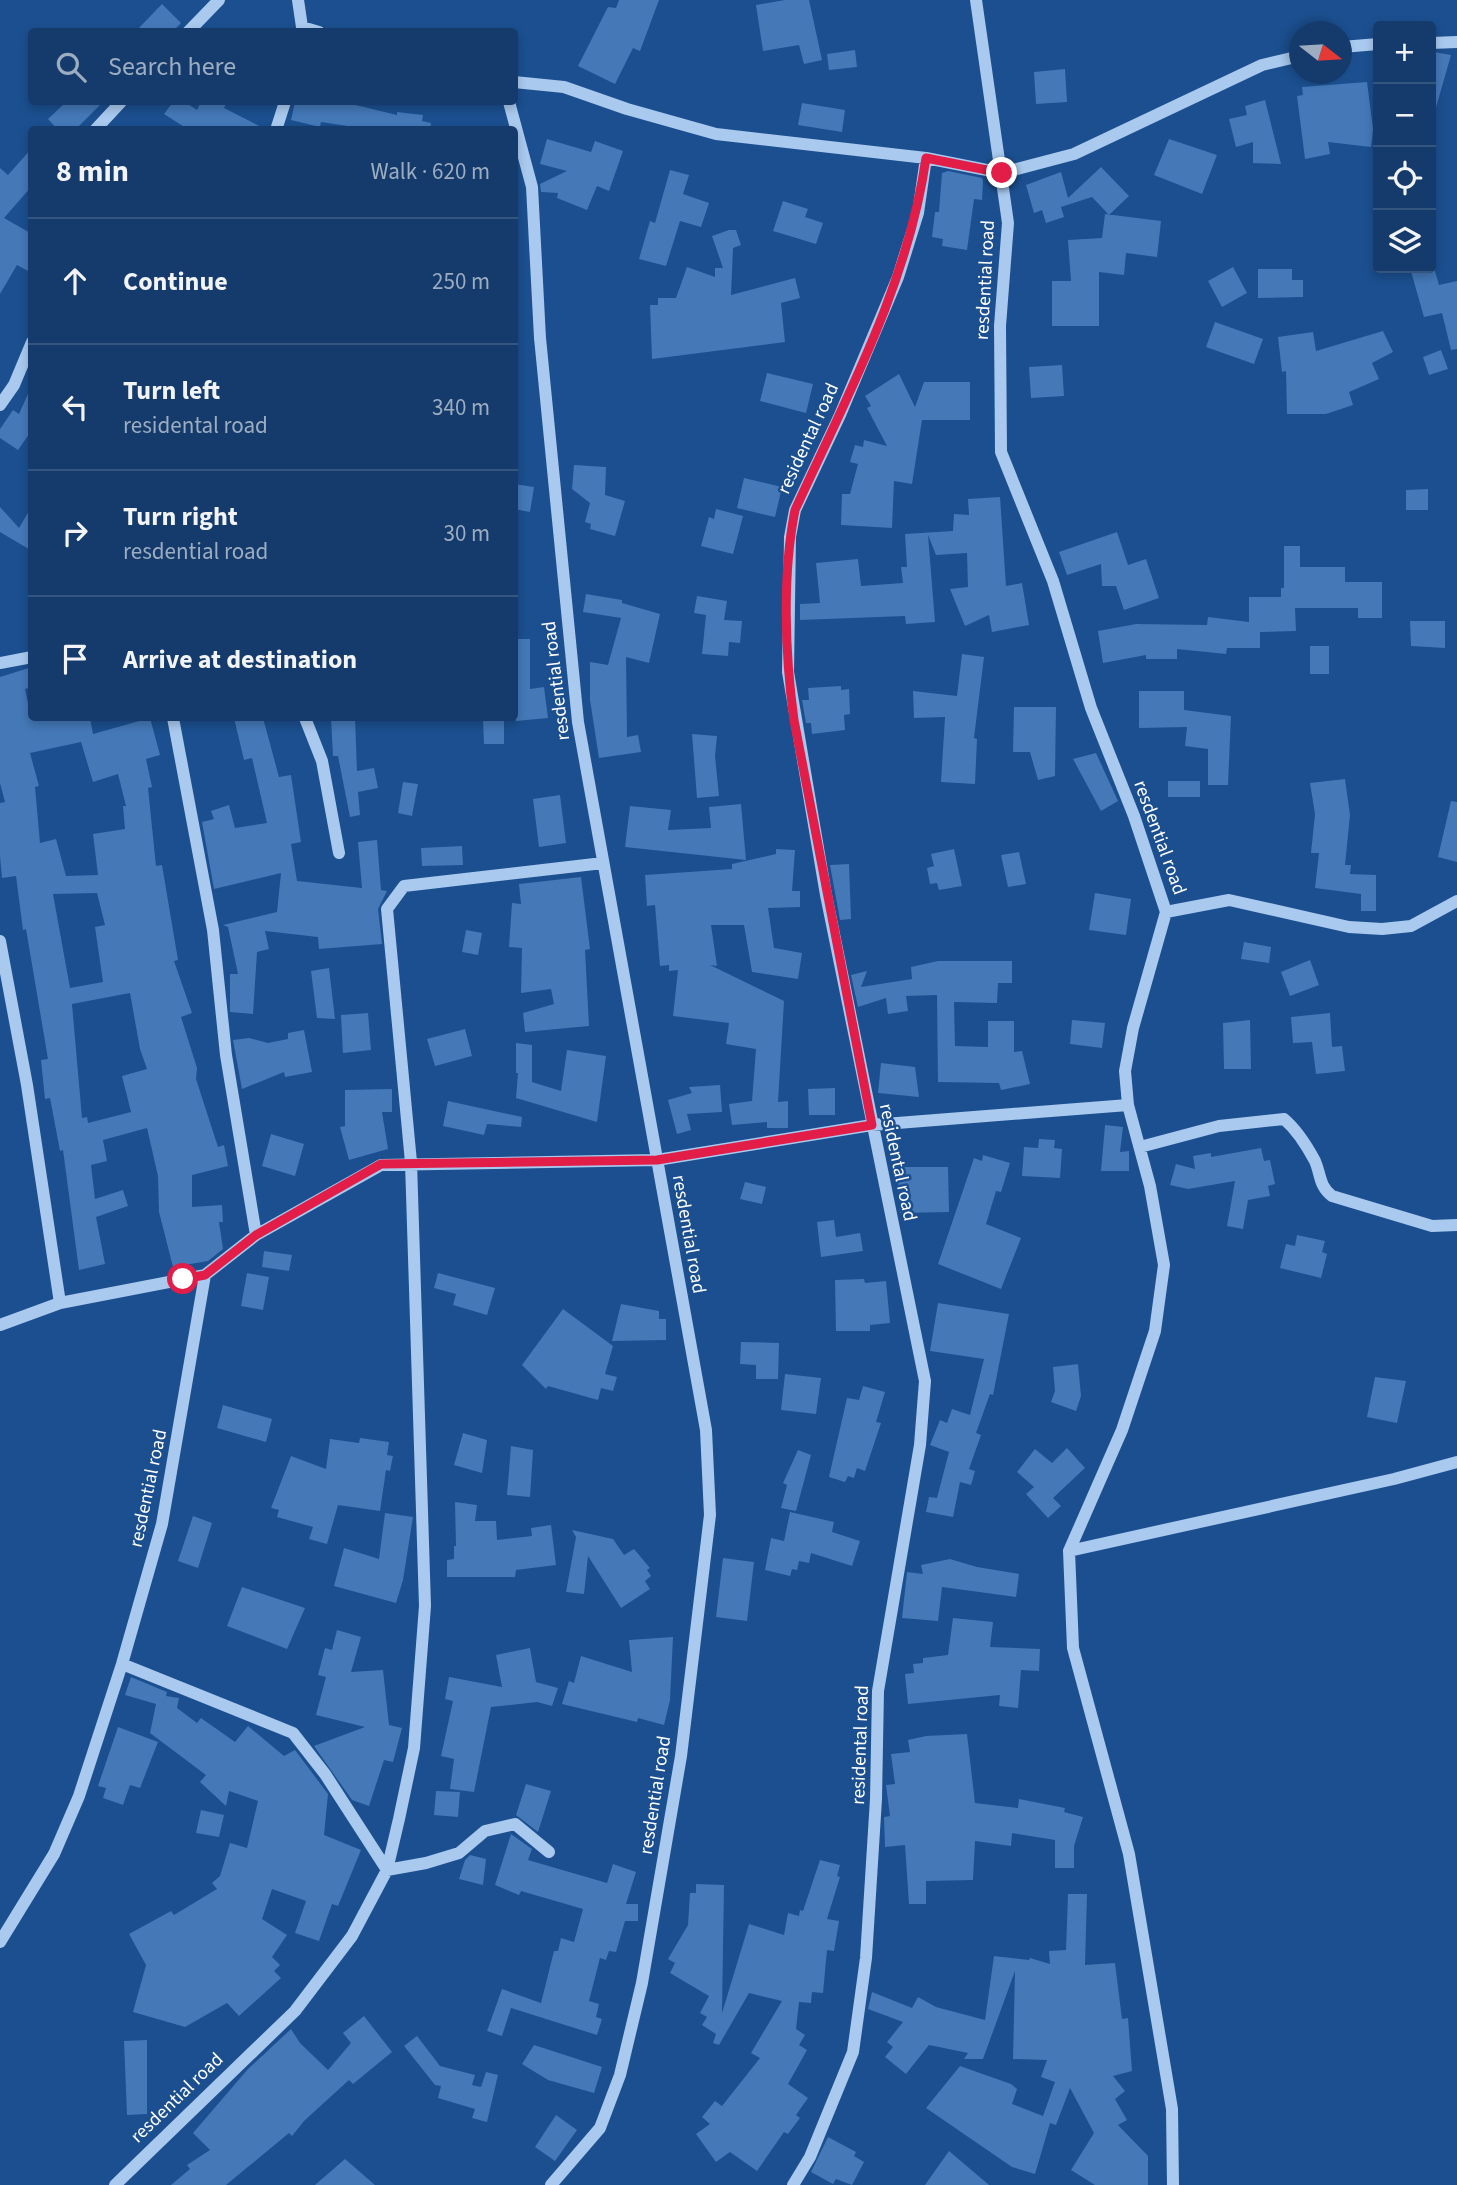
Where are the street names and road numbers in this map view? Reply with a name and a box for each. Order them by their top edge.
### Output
street label: resdential road [969,219,1002,341]
street label: residental road [771,379,846,499]
street label: resdential road [536,620,577,742]
street label: resdential road [1126,776,1193,899]
street label: residental road [872,1101,923,1224]
street label: resdential road [665,1173,712,1296]
street label: resdential road [123,1427,174,1550]
street label: residental road [845,1685,876,1805]
street label: resdential road [633,1734,678,1857]
street label: resdential road [124,2047,230,2149]

